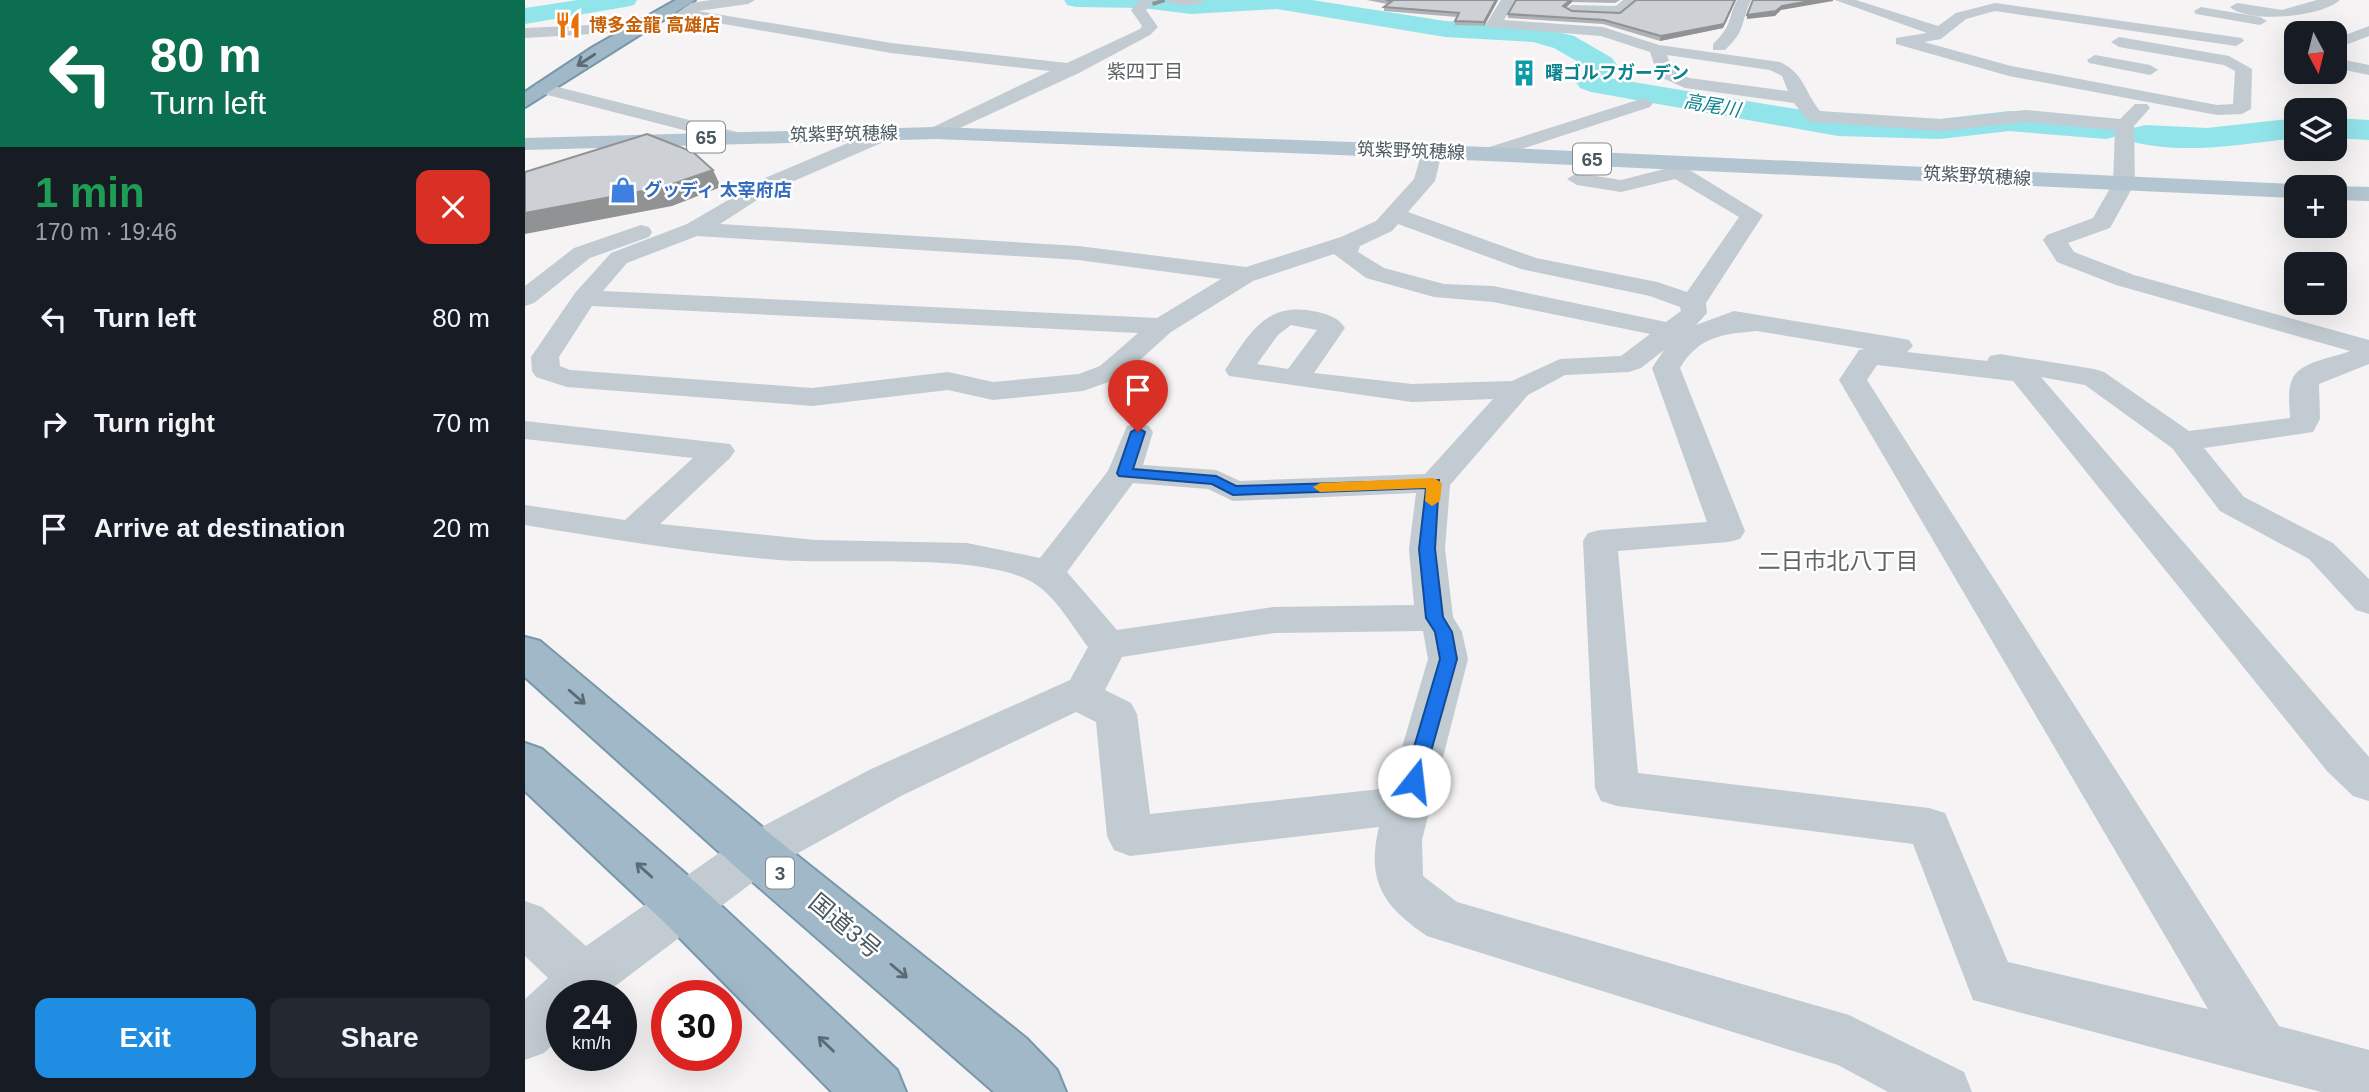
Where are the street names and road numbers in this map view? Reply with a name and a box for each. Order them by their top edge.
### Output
road number: 65 [687,122,725,153]
street label: 筑紫野筑穂線 [790,123,898,145]
street label: 筑紫野筑穂線 [1357,139,1465,163]
road number: 65 [1573,144,1611,174]
street label: 筑紫野筑穂線 [1923,163,2031,189]
road number: 3 [766,858,794,888]
street label: 国道3号 [804,888,887,963]

